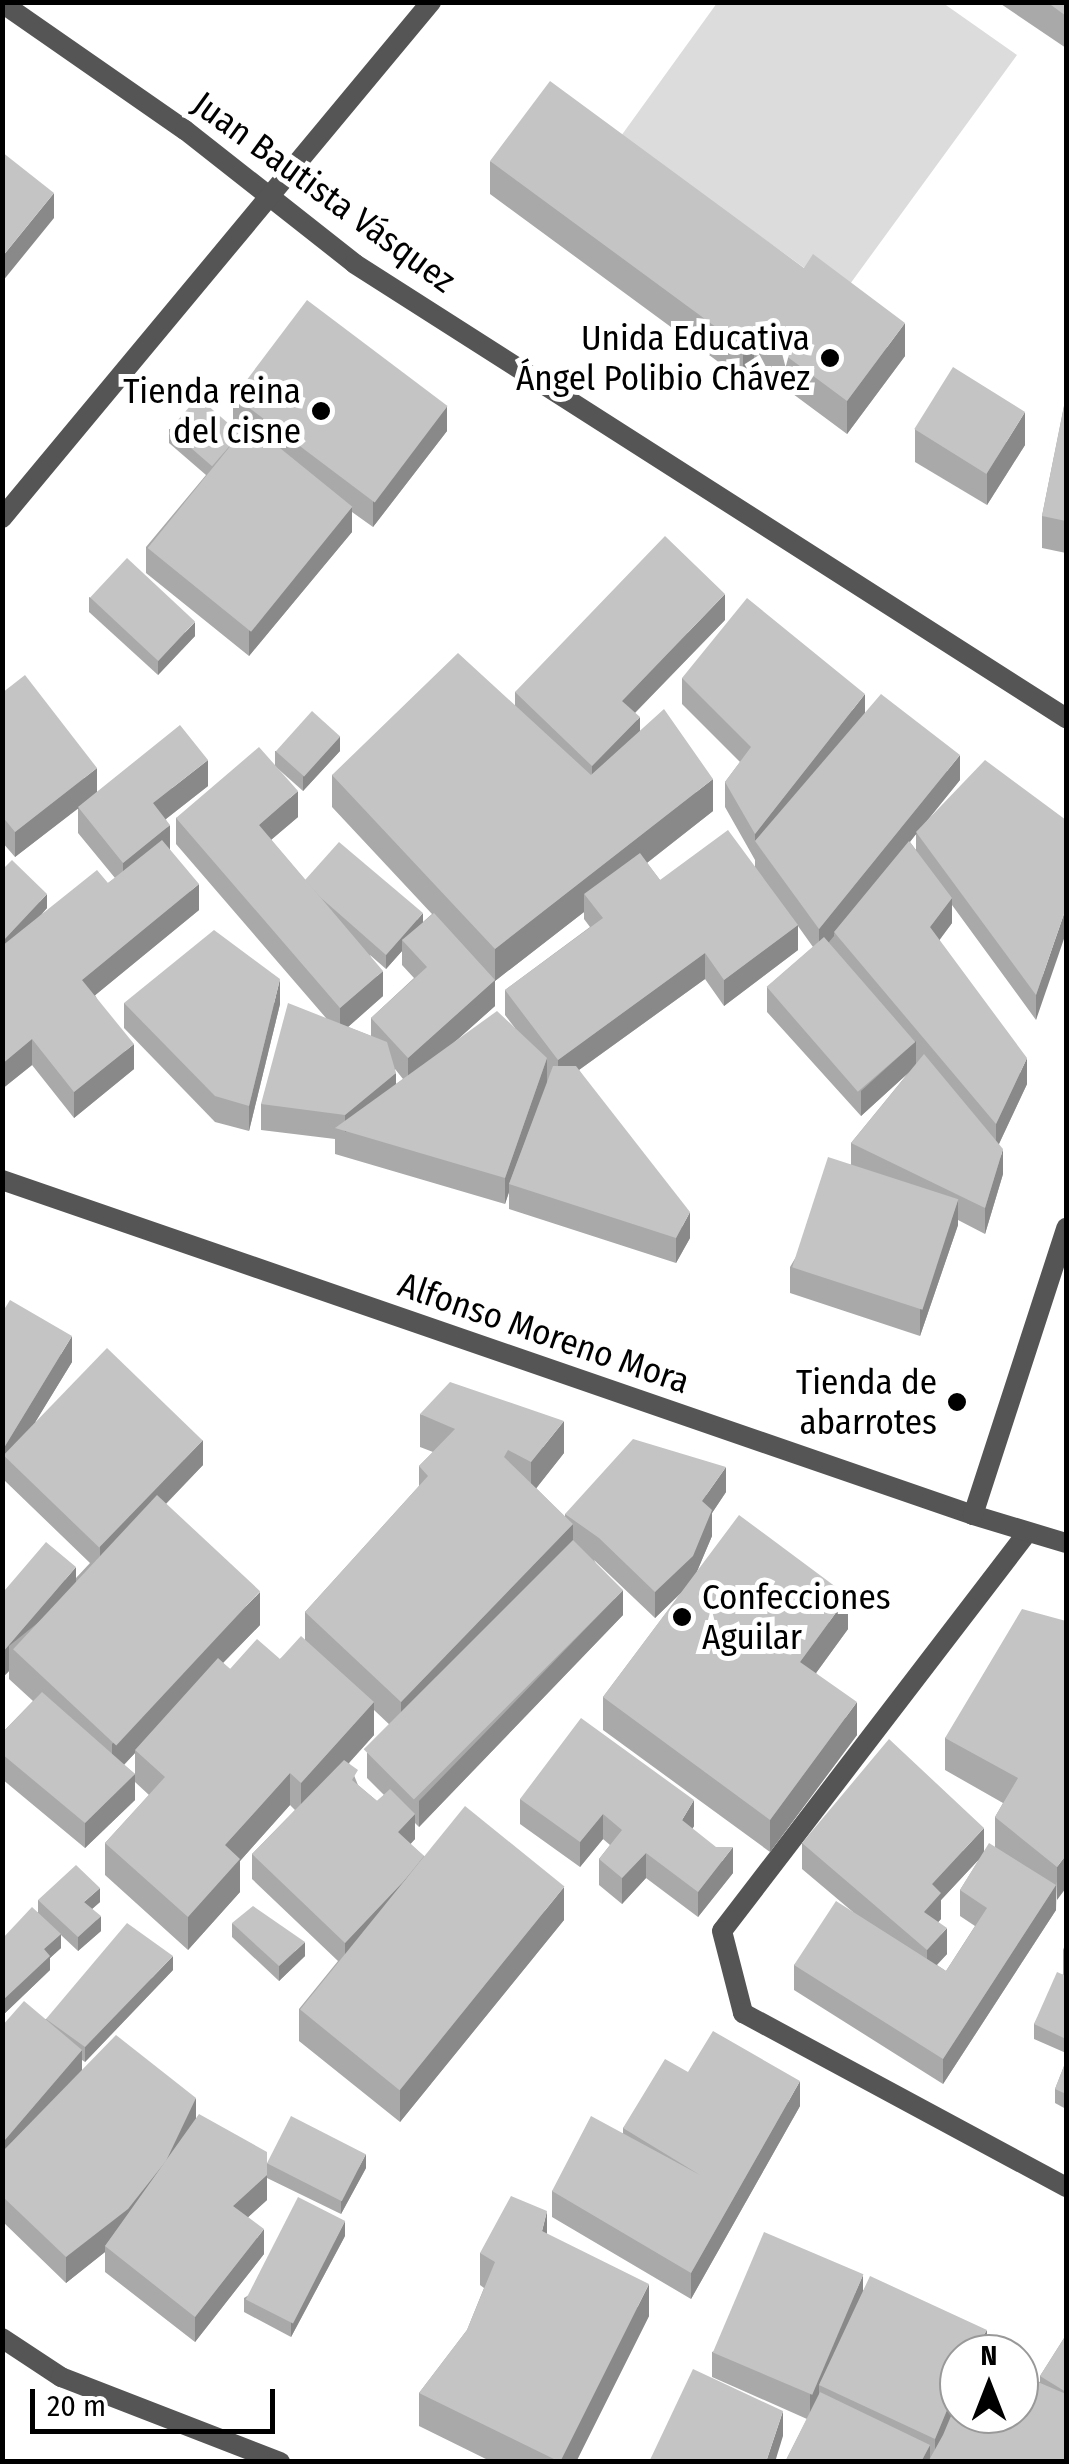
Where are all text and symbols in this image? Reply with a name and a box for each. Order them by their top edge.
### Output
street label: Juan Bautista Vásquez [185,83,463,301]
place label: Unida Educativa Ángel Polibio Chávez [516,317,810,399]
marker: Unida Educativa Ángel Polibio Chávez [819,347,841,369]
place label: Tienda reina del cisne [123,370,301,452]
marker: Tienda reina del cisne [310,400,332,422]
street label: Alfonso Moreno Mora [393,1264,695,1402]
place label: Tienda de abarrotes [796,1361,937,1443]
marker: Tienda de abarrotes [946,1391,968,1413]
place label: Confecciones Aguilar [702,1576,891,1658]
marker: Confecciones Aguilar [671,1606,693,1628]
north arrow [939,2334,1039,2434]
text: N [981,2339,997,2372]
scale bar [35,2369,280,2431]
text: 20 m [47,2388,106,2424]

